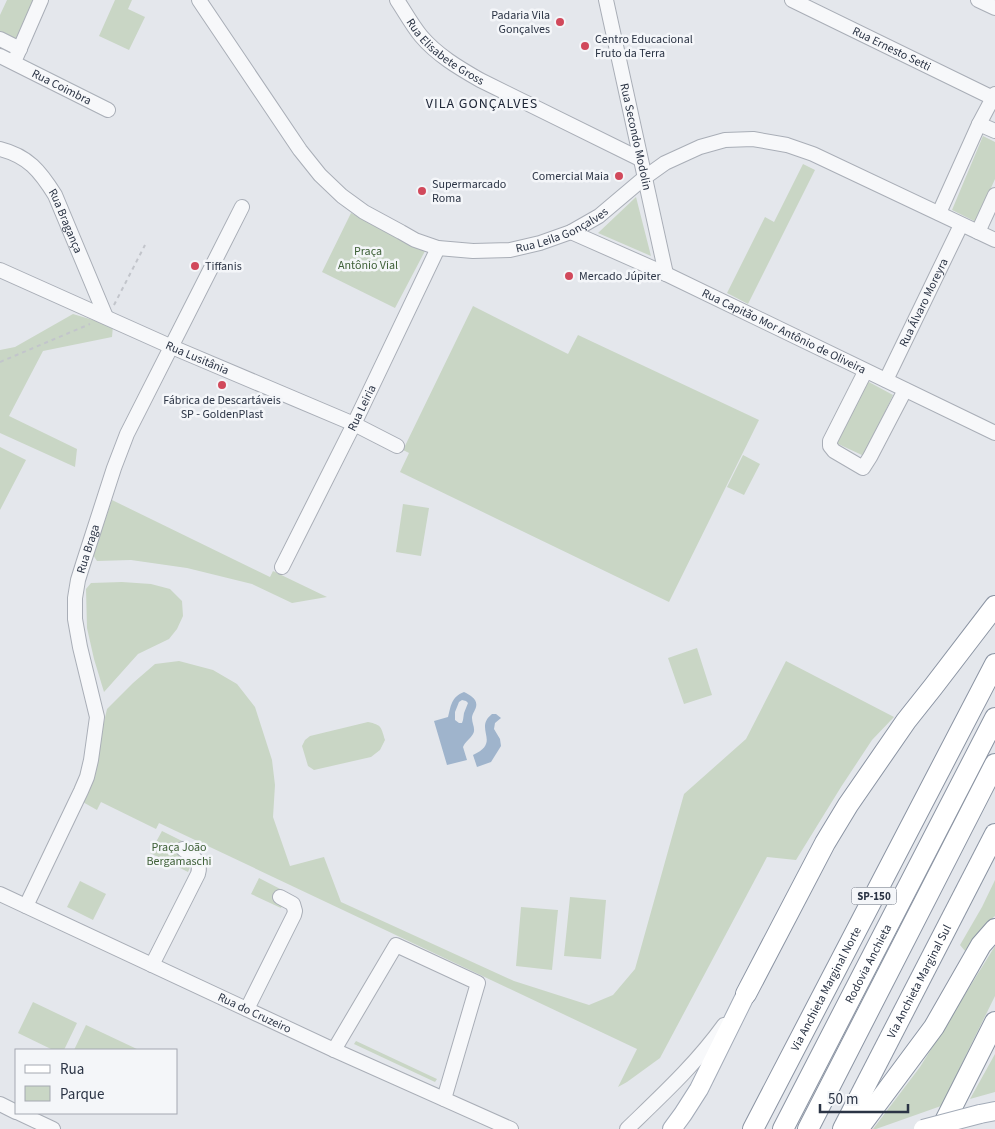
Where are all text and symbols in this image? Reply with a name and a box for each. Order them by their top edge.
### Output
place label: Padaria Vila Gonçalves [491,7,550,38]
street label: Rua Elisabete Gross [402,15,487,90]
marker: Padaria Vila Gonçalves [554,16,566,28]
street label: Rua Ernesto Setti [849,23,934,76]
place label: Centro Educacional Fruto da Terra [595,31,693,62]
marker: Centro Educacional Fruto da Terra [579,40,591,52]
street label: Rua Coimbra [29,65,94,109]
street label: Rua Secondo Modolin [615,82,655,192]
district label: VILA GONÇALVES [426,94,538,114]
place label: Comercial Maia [532,168,609,185]
marker: Comercial Maia [613,170,625,182]
place label: Supermarcado Roma [432,176,506,207]
street label: Rua Bragança [44,185,86,256]
marker: Supermarcado Roma [416,185,428,197]
street label: Rua Leila Gonçalves [514,204,612,257]
park label: Praça Antônio Vial [338,243,398,274]
street label: Rua Álvaro Moreyra [895,256,953,350]
place label: Tiffanis [205,258,242,275]
marker: Tiffanis [189,260,201,272]
place label: Mercado Júpiter [579,268,661,285]
marker: Mercado Júpiter [563,270,575,282]
street label: Rua Capitão Mor Antônio de Oliveira [699,285,869,378]
street label: Rua Lusitânia [163,337,232,379]
marker: Fábrica de Descartáveis SP - GoldenPlast [216,379,228,391]
street label: Rua Leiria [344,382,381,434]
place label: Fábrica de Descartáveis SP - GoldenPlast [163,392,281,423]
street label: Rua Braga [73,522,104,576]
park label: Praça João Bergamaschi [147,839,212,870]
road number: SP-150 [852,888,896,904]
street label: Rodovia Anchieta [841,921,896,1007]
street label: Via Anchieta Marginal Sul [883,922,956,1041]
street label: Via Anchieta Marginal Norte [787,924,866,1054]
street label: Rua do Cruzeiro [215,989,294,1038]
legend [15,1049,178,1114]
text: Rua [60,1059,84,1080]
scale bar [820,1082,908,1114]
text: Parque [60,1084,104,1105]
text: 50 m [828,1089,858,1110]

